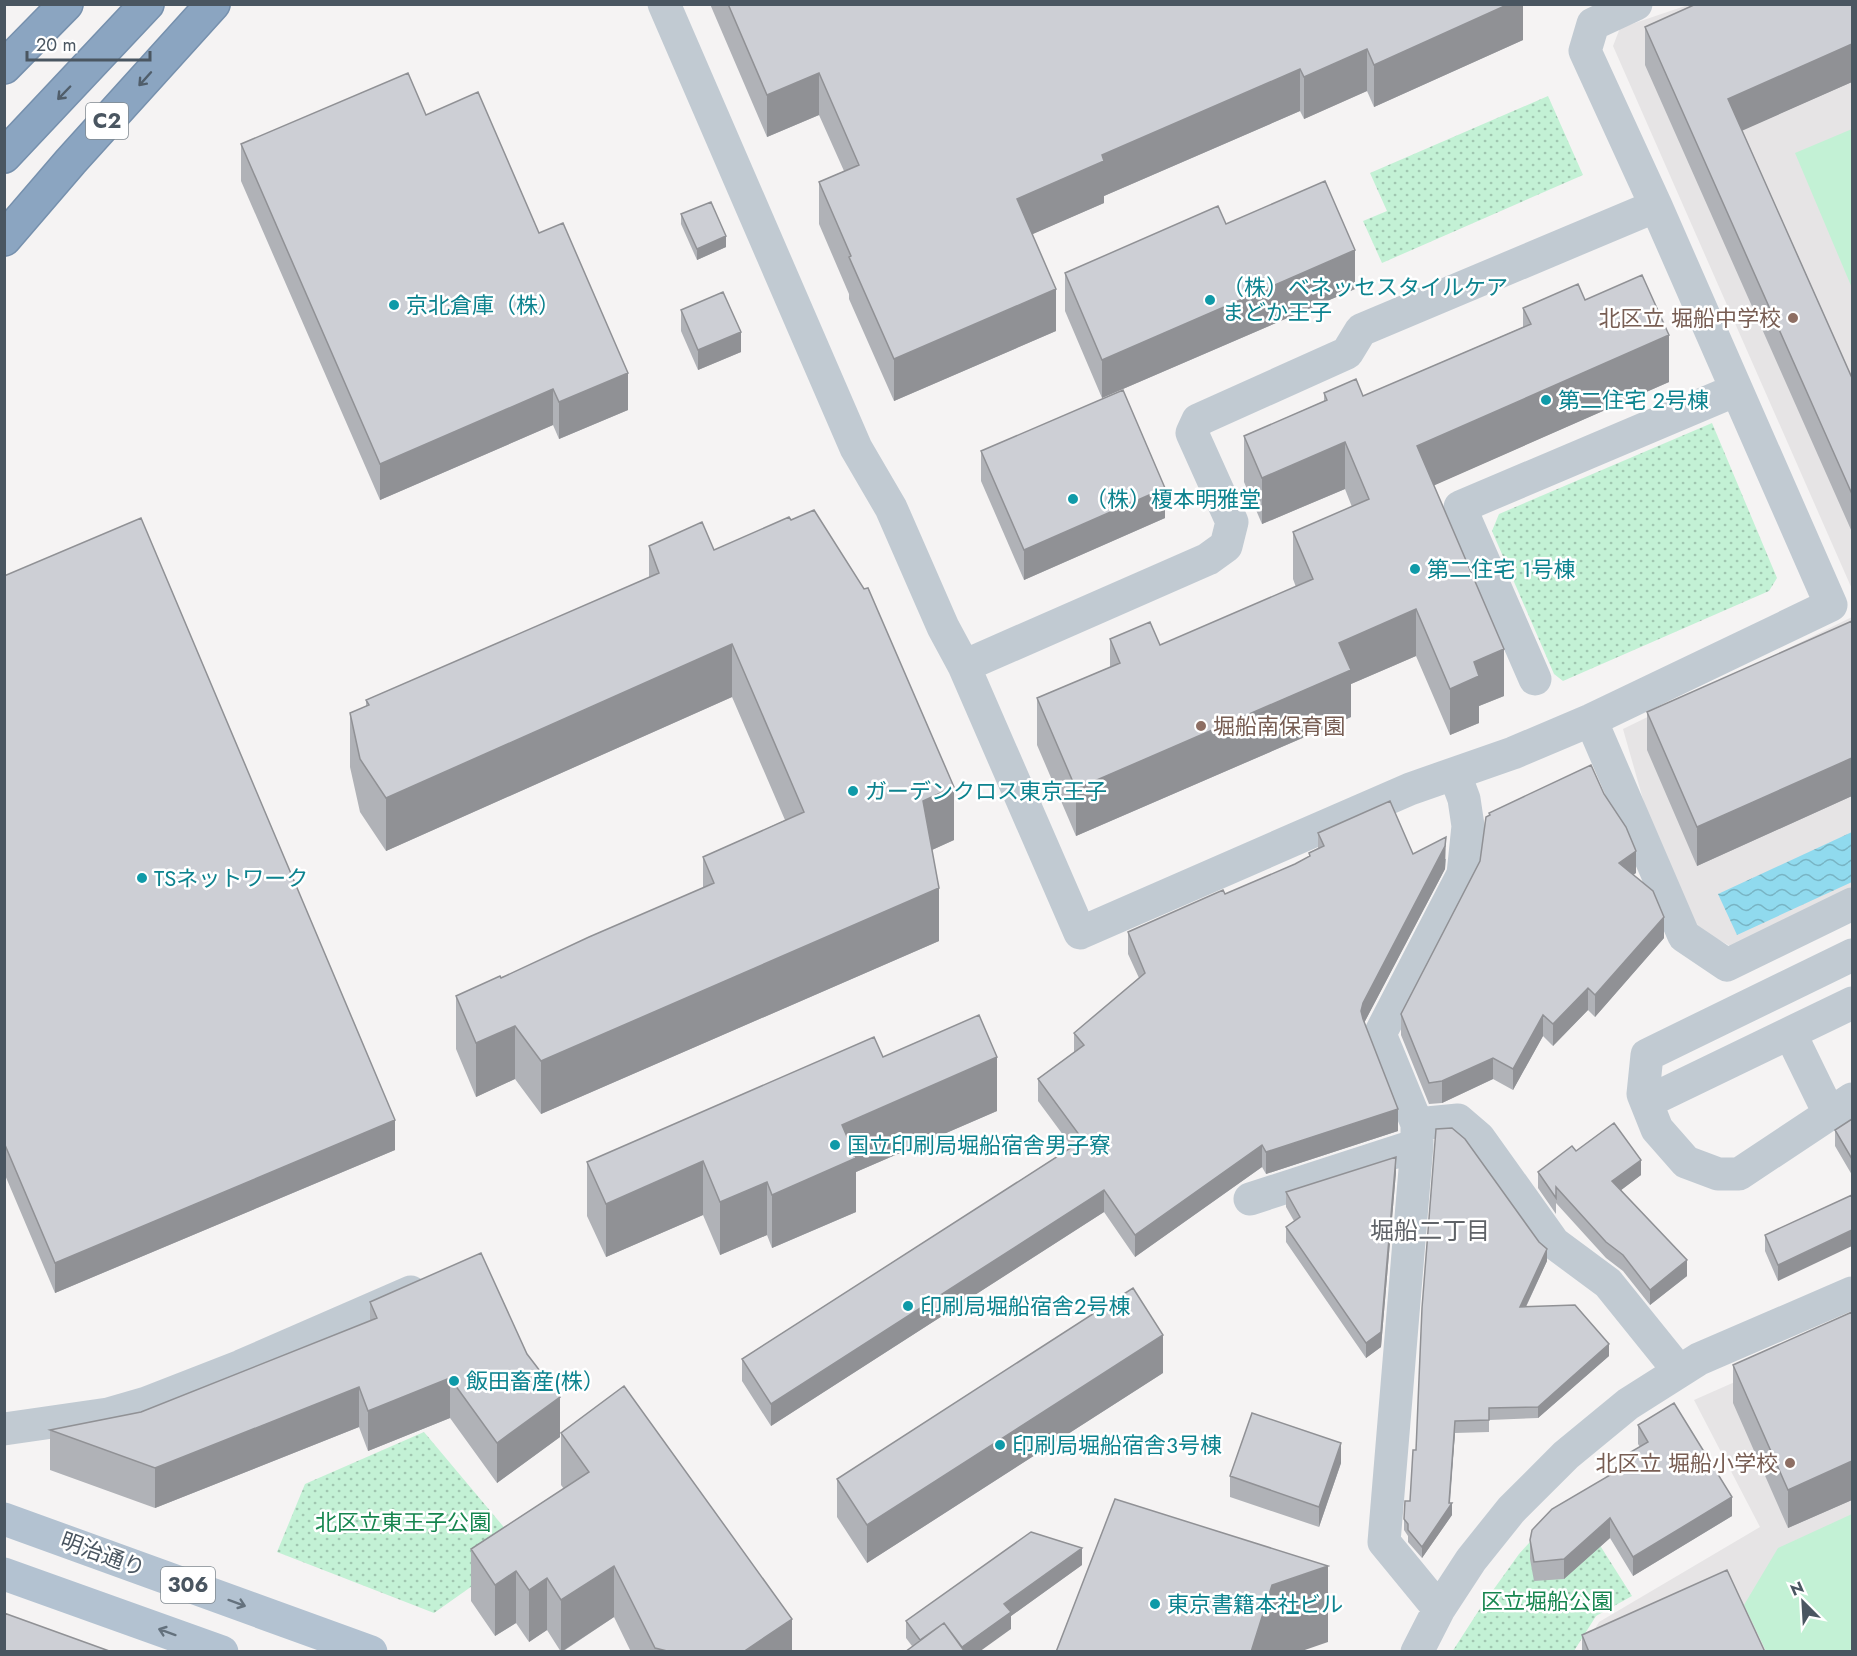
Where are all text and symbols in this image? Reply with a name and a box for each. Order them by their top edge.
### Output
scale bar [27,24,150,62]
text: 20 m [36,32,76,58]
one-way arrow [138,71,152,86]
one-way arrow [57,85,71,100]
road number: C2 [86,103,128,139]
place label: （株）ベネッセスタイルケア まどか王子 [1222,271,1508,328]
place label: 京北倉庫（株） [406,289,560,321]
marker: （株）ベネッセスタイルケア まどか王子 [1203,293,1217,307]
marker: 京北倉庫（株） [387,298,401,312]
place label: 北区立 堀船中学校 [1598,302,1781,334]
marker: 北区立 堀船中学校 [1786,311,1800,325]
place label: 第二住宅 2号棟 [1558,384,1709,416]
marker: 第二住宅 2号棟 [1539,393,1553,407]
place label: （株）榎本明雅堂 [1085,483,1261,515]
marker: （株）榎本明雅堂 [1066,492,1080,506]
place label: 第二住宅 1号棟 [1427,553,1576,585]
marker: 第二住宅 1号棟 [1408,562,1422,576]
place label: 堀船南保育園 [1213,710,1345,742]
marker: 堀船南保育園 [1194,719,1208,733]
place label: ガーデンクロス東京王子 [865,775,1107,807]
marker: ガーデンクロス東京王子 [846,784,860,798]
place label: TSネットワーク [154,862,308,894]
marker: TSネットワーク [135,871,149,885]
place label: 国立印刷局堀船宿舎男子寮 [847,1129,1111,1161]
marker: 国立印刷局堀船宿舎男子寮 [828,1138,842,1152]
district label: 堀船二丁目 [1370,1213,1490,1248]
place label: 印刷局堀船宿舎2号棟 [920,1290,1131,1322]
marker: 印刷局堀船宿舎2号棟 [901,1299,915,1313]
place label: 飯田畜産(株） [466,1365,605,1397]
marker: 飯田畜産(株） [447,1374,461,1388]
place label: 印刷局堀船宿舎3号棟 [1012,1429,1222,1461]
marker: 印刷局堀船宿舎3号棟 [993,1438,1007,1452]
place label: 北区立 堀船小学校 [1595,1447,1778,1479]
marker: 北区立 堀船小学校 [1783,1456,1797,1470]
park label: 北区立東王子公園 [315,1506,491,1538]
street label: 明治通り [56,1524,150,1584]
road number: 306 [161,1567,215,1603]
north arrow [1773,1572,1833,1632]
text: N [1787,1576,1808,1602]
park label: 区立堀船公園 [1481,1585,1613,1617]
place label: 東京書籍本社ビル [1167,1588,1343,1620]
marker: 東京書籍本社ビル [1148,1597,1162,1611]
one-way arrow [227,1598,246,1609]
one-way arrow [158,1625,177,1636]

